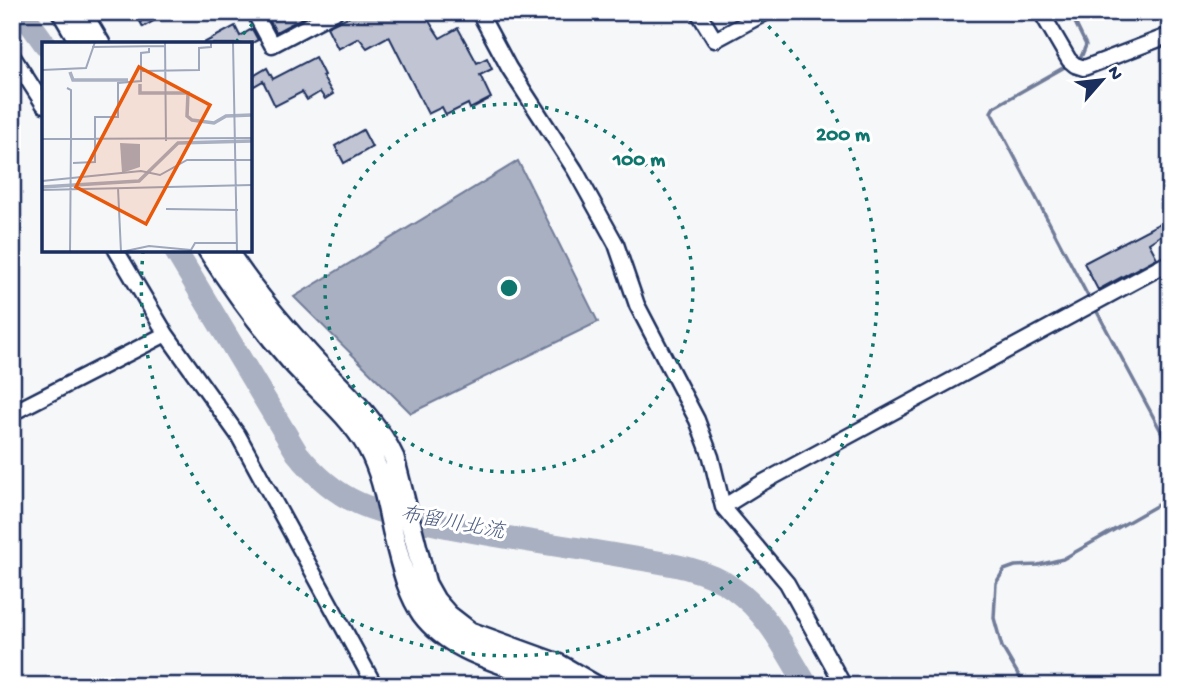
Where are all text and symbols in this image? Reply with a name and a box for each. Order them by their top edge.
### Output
inset map [42,42,252,252]
north arrow [1066,46,1136,116]
text: N [1101,63,1127,85]
text: 200 m [816,124,870,149]
text: 100 m [612,149,665,174]
centre of rings [497,276,521,300]
water label: 布留川北流 [398,502,508,547]

